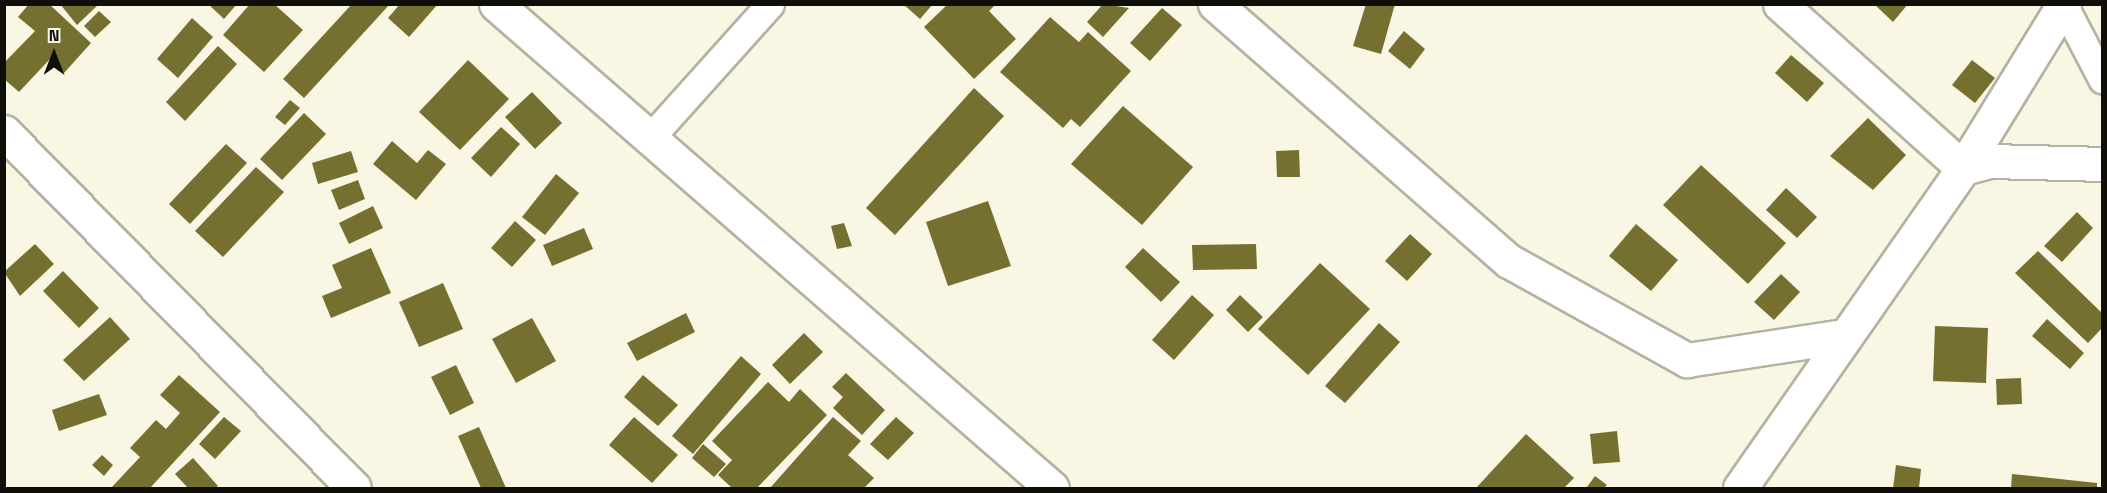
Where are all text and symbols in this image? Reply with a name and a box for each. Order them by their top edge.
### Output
north arrow [24,24,84,84]
text: N [49,25,59,46]

